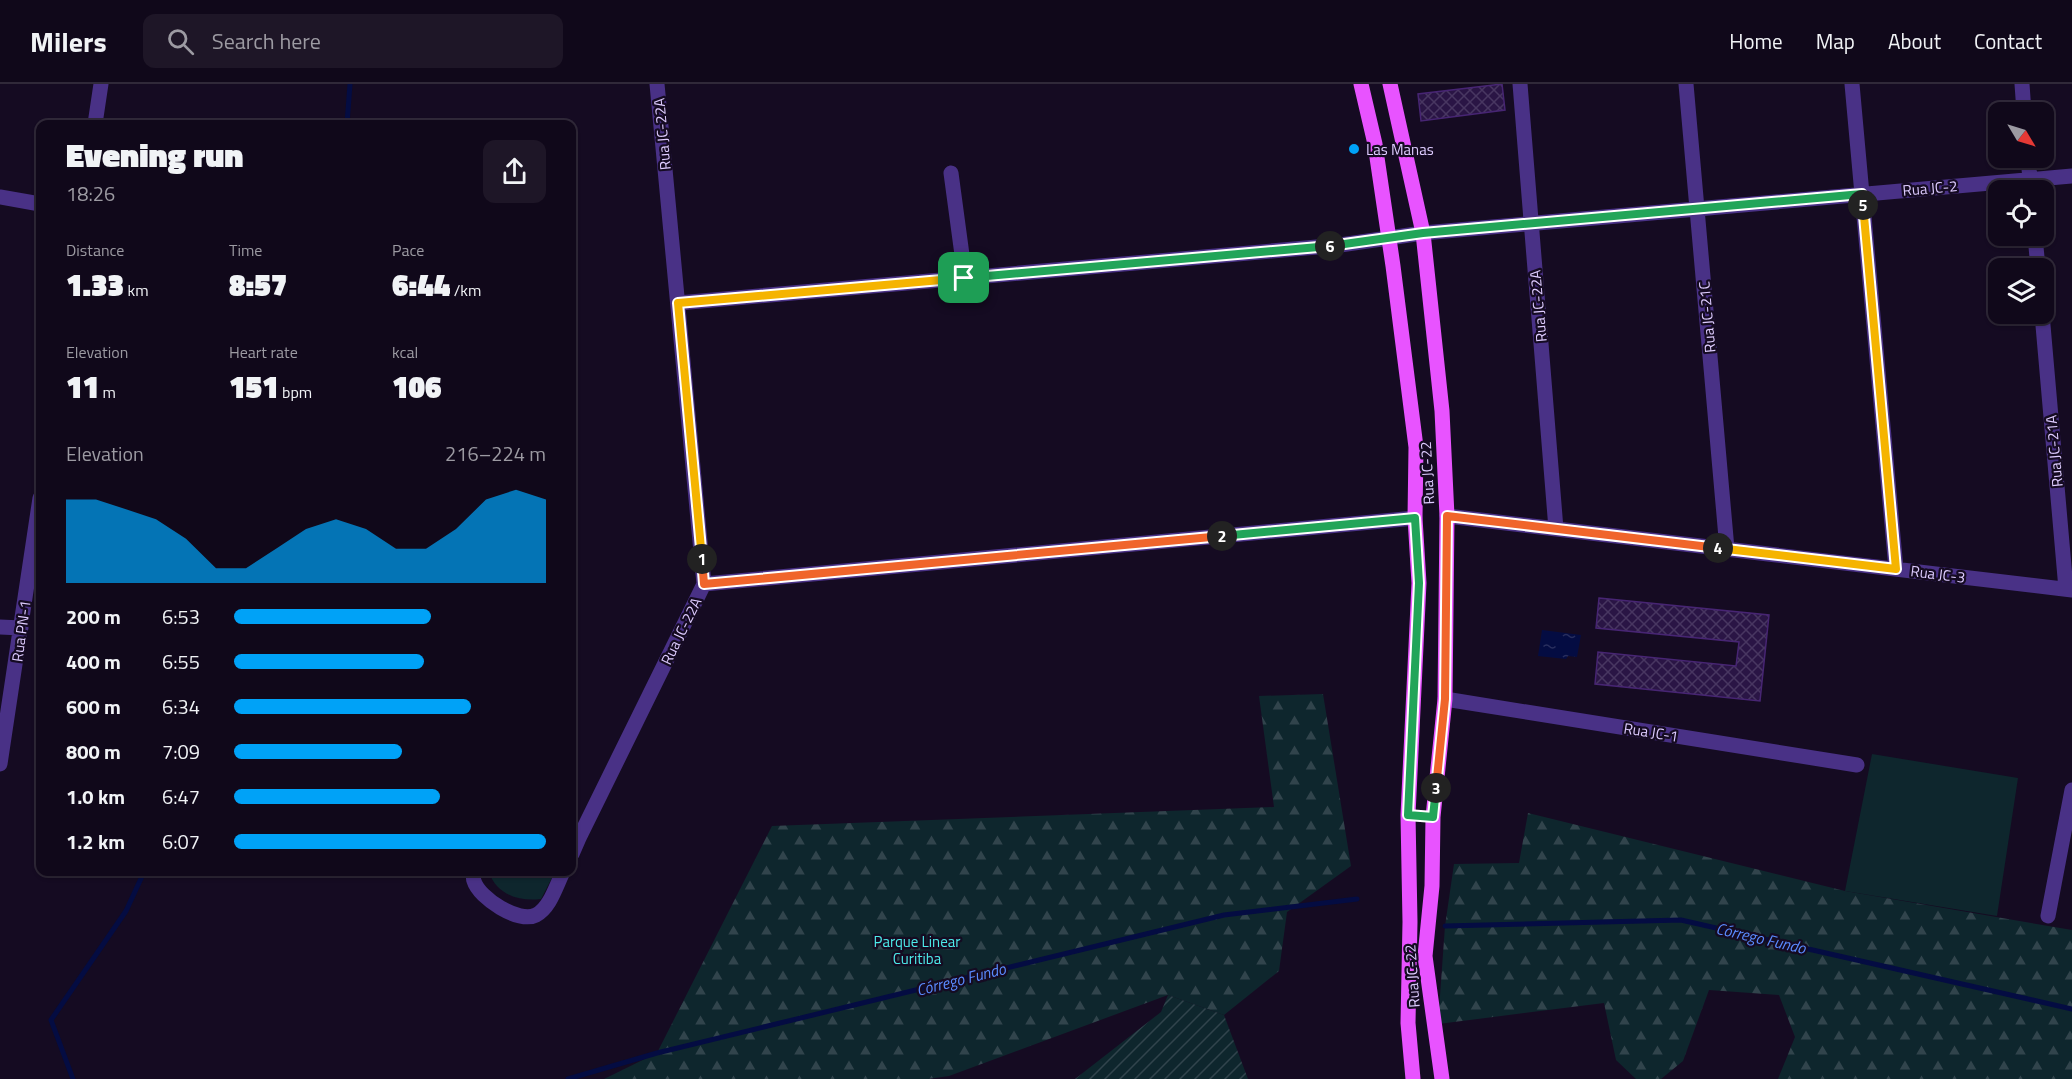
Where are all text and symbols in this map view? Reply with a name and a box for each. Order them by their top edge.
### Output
search box [143,14,563,68]
text: Milers [30,20,107,63]
text: Search here [212,24,321,58]
icon: search [164,25,197,58]
text: Home [1729,25,1783,57]
text: Map [1816,25,1855,57]
text: About [1888,25,1941,57]
text: Contact [1974,25,2042,57]
street label: Rua JC-22A [647,97,677,171]
north arrow [1988,102,2054,168]
map controls [1988,102,2054,324]
text: Evening run [66,130,243,180]
place label: Las Manas [1366,138,1434,161]
button: share [483,140,546,203]
marker: Las Manas [1347,142,1361,156]
street label: Rua JC-2 [1902,174,1958,202]
text: 18:26 [66,178,115,209]
button: locate [1988,180,2054,246]
pin: 5 [1848,190,1878,220]
text: 5 [1859,193,1867,217]
pin: 6 [1315,231,1345,261]
text: 6 [1326,234,1334,258]
text: Distance [66,238,124,262]
text: Time [229,238,262,262]
text: Pace [392,238,424,262]
pin [938,252,989,303]
button: layers [1988,258,2054,324]
icon: arrive [947,261,980,294]
text: 1.33 [66,262,124,308]
text: 8:57 [229,262,287,308]
text: 6:44 [392,262,450,308]
street label: Rua JC-22A [1523,269,1553,343]
text: km [124,278,149,302]
text: /km [450,278,481,302]
street label: Rua JC-21C [1692,280,1722,354]
text: Elevation [66,340,128,364]
text: Heart rate [229,340,298,364]
text: kcal [392,340,418,364]
text: 11 [66,364,99,410]
text: 151 [229,364,279,410]
text: 106 [392,364,442,410]
text: m [99,380,116,404]
text: bpm [279,380,312,404]
street label: Rua JC-21A [2039,414,2069,488]
text: Elevation [66,438,144,469]
text: 216–224 m [445,438,546,469]
street label: Rua JC-22 [1414,441,1440,505]
pin: 2 [1207,521,1237,551]
text: 2 [1218,524,1226,548]
pin: 4 [1703,533,1733,563]
text: 4 [1714,536,1722,560]
pin: 1 [687,544,717,574]
text: 1 [698,547,706,571]
street label: Rua JC-3 [1909,559,1967,589]
street label: Rua JC-22A [655,593,707,669]
street label: Rua PN-1 [5,599,37,663]
text: 200 m [66,601,121,632]
text: 6:53 [162,601,200,632]
text: 400 m [66,646,121,677]
text: 6:55 [162,646,200,677]
text: 600 m [66,691,121,722]
text: 6:34 [162,691,200,722]
street label: Rua JC-1 [1622,716,1680,748]
text: 800 m [66,736,121,767]
text: 7:09 [162,736,200,767]
pin: 3 [1421,773,1451,803]
text: 3 [1432,776,1440,800]
text: 1.0 km [66,781,125,812]
text: 6:47 [162,781,200,812]
text: 1.2 km [66,826,125,857]
text: 6:07 [162,826,200,857]
water label: Córrego Fundo [1714,916,1809,960]
park label: Parque Linear Curitiba [874,930,960,970]
street label: Rua JC-22 [1398,944,1426,1008]
water label: Córrego Fundo [914,956,1009,1002]

